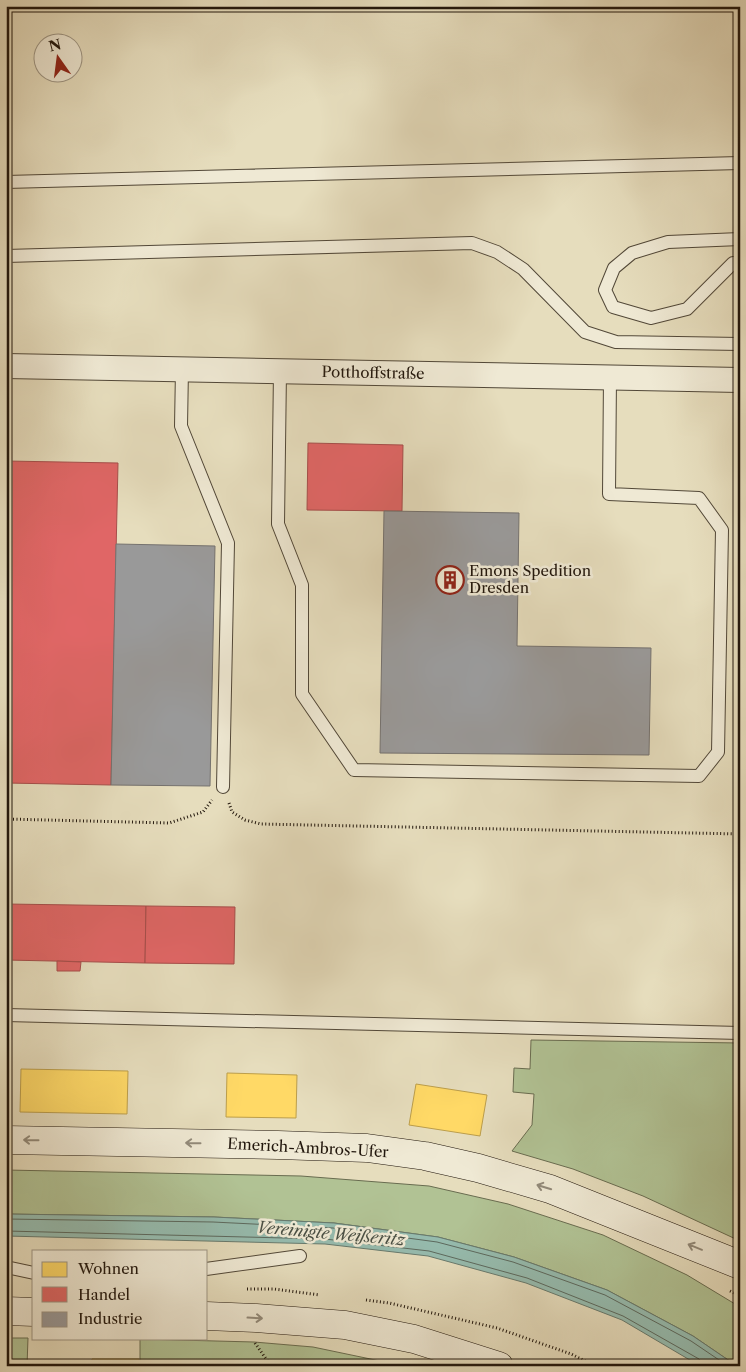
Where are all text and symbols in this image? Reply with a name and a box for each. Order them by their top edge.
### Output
north arrow [32,32,82,82]
text: N [47,35,63,56]
street label: Potthoffstraße [321,362,425,383]
place label: Emons Spedition Dresden [469,561,592,597]
building icon: Emons Spedition Dresden [435,565,465,595]
street label: Emerich-Ambros-Ufer [227,1134,390,1161]
one-way arrow [23,1135,40,1145]
one-way arrow [185,1138,202,1148]
one-way arrow [536,1182,552,1192]
water label: Vereinigte Weißeritz [256,1217,407,1250]
one-way arrow [688,1241,703,1251]
legend [32,1250,208,1340]
text: Wohnen [77,1259,140,1278]
text: Handel [78,1285,131,1304]
text: Industrie [78,1309,142,1328]
one-way arrow [247,1314,263,1323]

